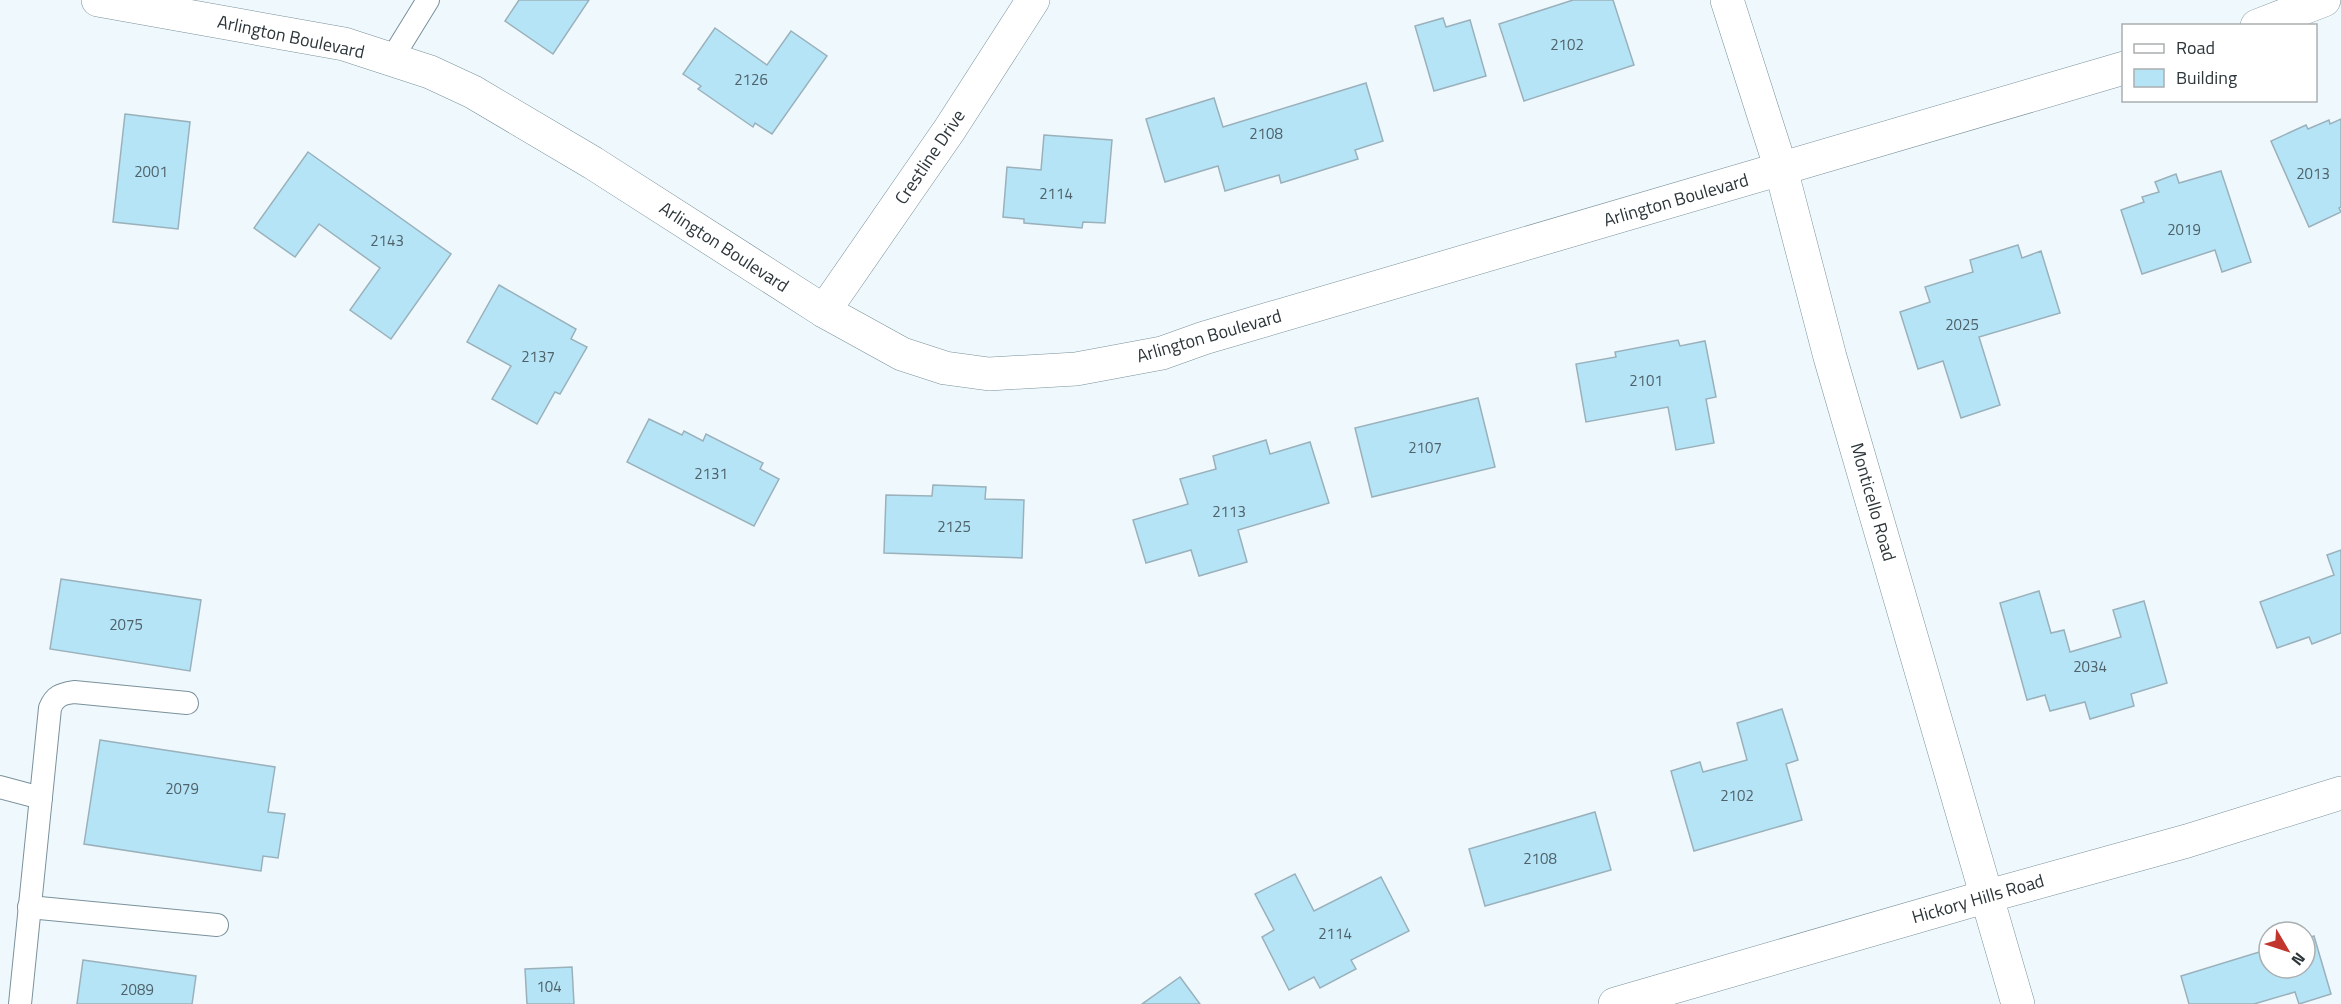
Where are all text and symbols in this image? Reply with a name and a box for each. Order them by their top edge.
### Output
street label: Arlington Boulevard [215,8,367,65]
legend [2122,24,2317,102]
house number: 2102 [1550,33,1584,56]
text: Road [2176,34,2215,61]
text: Building [2176,64,2237,91]
house number: 2126 [734,68,768,91]
street label: Crestline Drive [888,104,971,210]
house number: 2108 [1249,122,1283,145]
house number: 2001 [134,160,168,183]
house number: 2013 [2296,162,2330,185]
street label: Arlington Boulevard [1600,166,1752,233]
house number: 2114 [1039,182,1073,205]
street label: Arlington Boulevard [654,194,794,299]
house number: 2019 [2167,218,2201,241]
house number: 2143 [370,229,404,252]
street label: Arlington Boulevard [1133,302,1285,369]
house number: 2025 [1945,313,1979,336]
house number: 2137 [521,345,555,368]
house number: 2101 [1629,369,1663,392]
house number: 2107 [1408,436,1442,459]
street label: Monticello Road [1844,440,1903,564]
house number: 2131 [694,462,728,485]
house number: 2113 [1212,500,1246,523]
house number: 2125 [937,515,971,538]
house number: 2075 [109,613,143,636]
house number: 2034 [2073,655,2107,678]
house number: 2079 [165,777,199,800]
house number: 2102 [1720,784,1754,807]
house number: 2108 [1523,847,1557,870]
street label: Hickory Hills Road [1909,867,2047,930]
north arrow [2257,920,2317,980]
house number: 2114 [1318,922,1352,945]
text: N [2286,948,2311,971]
house number: 104 [536,975,562,998]
house number: 2089 [120,978,154,1001]

